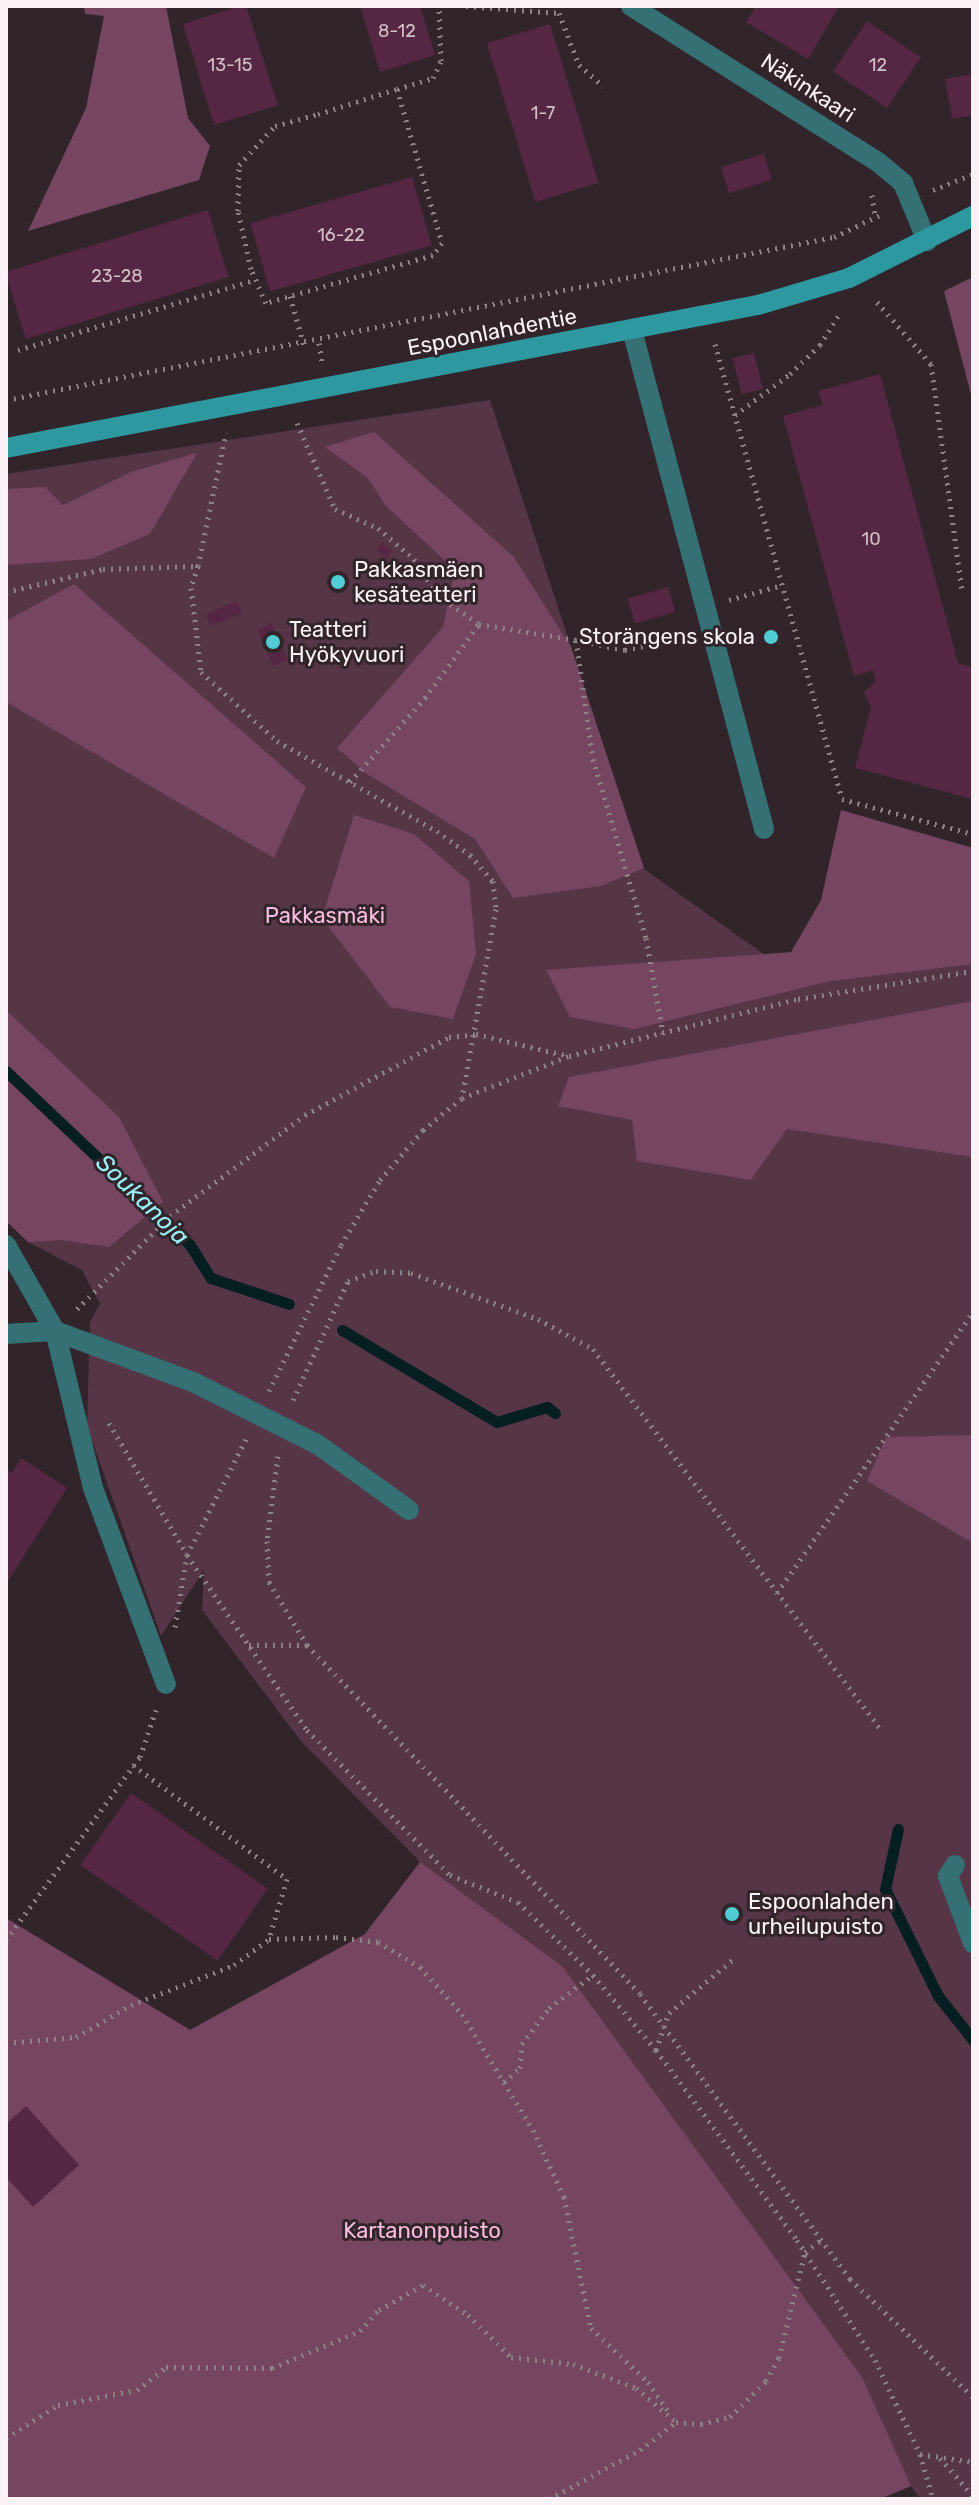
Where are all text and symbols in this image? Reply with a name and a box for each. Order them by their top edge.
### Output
house number: 8-12 [378,20,416,42]
street label: Näkinkaari [756,48,860,128]
house number: 13-15 [208,54,252,76]
house number: 12 [869,54,887,76]
house number: 1-7 [531,102,555,124]
house number: 16-22 [317,224,365,246]
house number: 23-28 [91,265,143,287]
street label: Espoonlahdentie [405,303,579,361]
house number: 10 [861,528,881,550]
place label: Pakkasmäen kesäteatteri [354,556,483,608]
marker: Pakkasmäen kesäteatteri [329,573,347,591]
place label: Teatteri Hyökyvuori [289,616,404,668]
place label: Storängens skola [579,624,755,650]
marker: Storängens skola [762,628,780,646]
marker: Teatteri Hyökyvuori [264,633,282,651]
park label: Pakkasmäki [265,903,385,929]
water label: Soukanoja [90,1149,194,1251]
place label: Espoonlahden urheilupuisto [748,1888,894,1940]
marker: Espoonlahden urheilupuisto [723,1905,741,1923]
park label: Kartanonpuisto [343,2218,501,2244]

